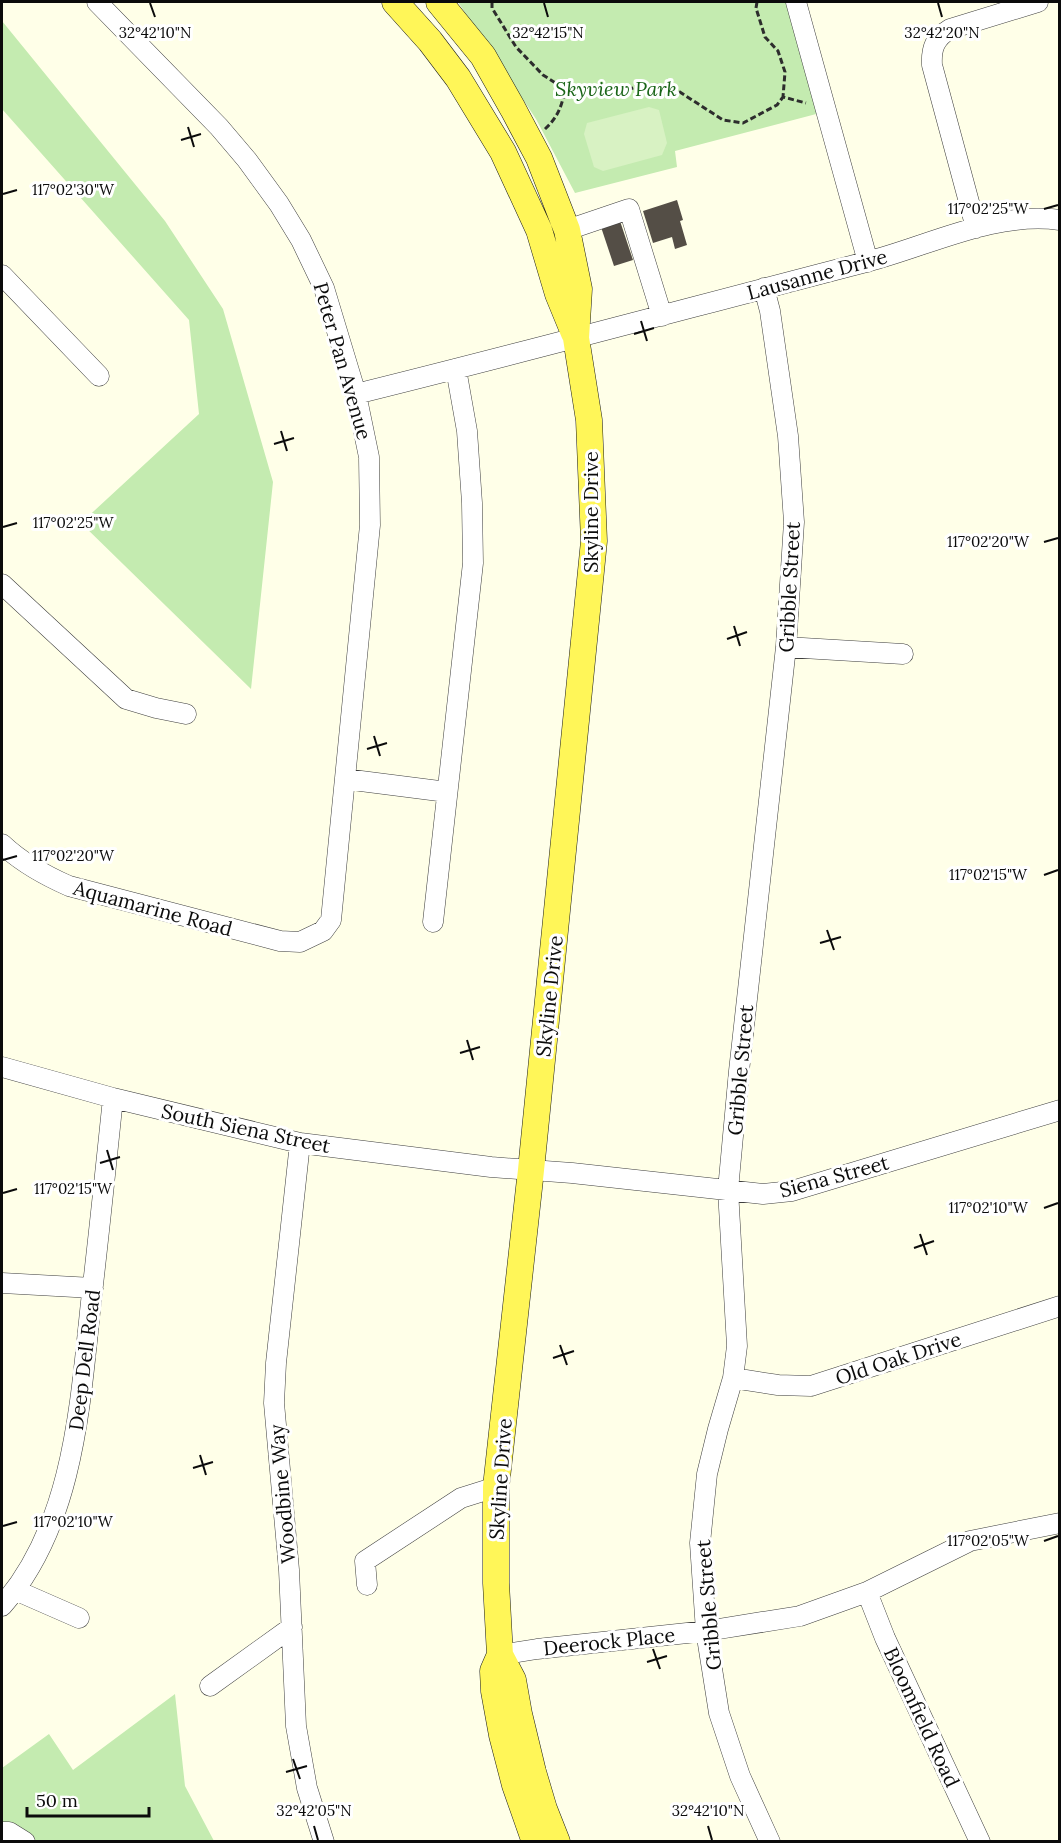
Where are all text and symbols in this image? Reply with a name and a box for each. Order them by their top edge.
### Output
text: 32°42'10"N [119,23,191,42]
text: 32°42'15"N [512,23,584,42]
text: 32°42'20"N [904,23,980,42]
park label: Skyview Park [555,76,677,101]
text: 117°02'30"W [32,180,115,199]
text: 117°02'25"W [948,199,1029,218]
street label: Lausanne Drive [744,243,890,305]
street label: Peter Pan Avenue [309,279,377,443]
street label: Skyline Drive [578,451,603,573]
text: 117°02'25"W [33,513,114,532]
street label: Gribble Street [773,521,805,653]
text: 117°02'20"W [947,532,1030,551]
text: 117°02'20"W [32,846,115,865]
text: 117°02'15"W [949,865,1028,884]
street label: Aquamarine Road [70,875,235,941]
street label: Skyline Drive [530,934,568,1058]
street label: Gribble Street [722,1003,758,1136]
street label: South Siena Street [159,1098,333,1158]
street label: Siena Street [777,1149,892,1203]
text: 117°02'15"W [34,1179,113,1198]
text: 117°02'10"W [948,1198,1029,1217]
street label: Deep Dell Road [63,1288,105,1432]
street label: Old Oak Drive [832,1326,964,1390]
street label: Skyline Drive [483,1417,517,1541]
street label: Woodbine Way [263,1423,301,1565]
text: 117°02'10"W [33,1512,114,1531]
text: 117°02'05"W [947,1531,1030,1550]
street label: Gribble Street [690,1538,726,1671]
street label: Deerock Place [542,1622,676,1660]
street label: Bloomfield Road [879,1643,965,1791]
scale bar [27,1780,148,1818]
text: 50 m [36,1789,78,1812]
text: 32°42'05"N [276,1801,352,1820]
text: 32°42'10"N [672,1801,744,1820]

